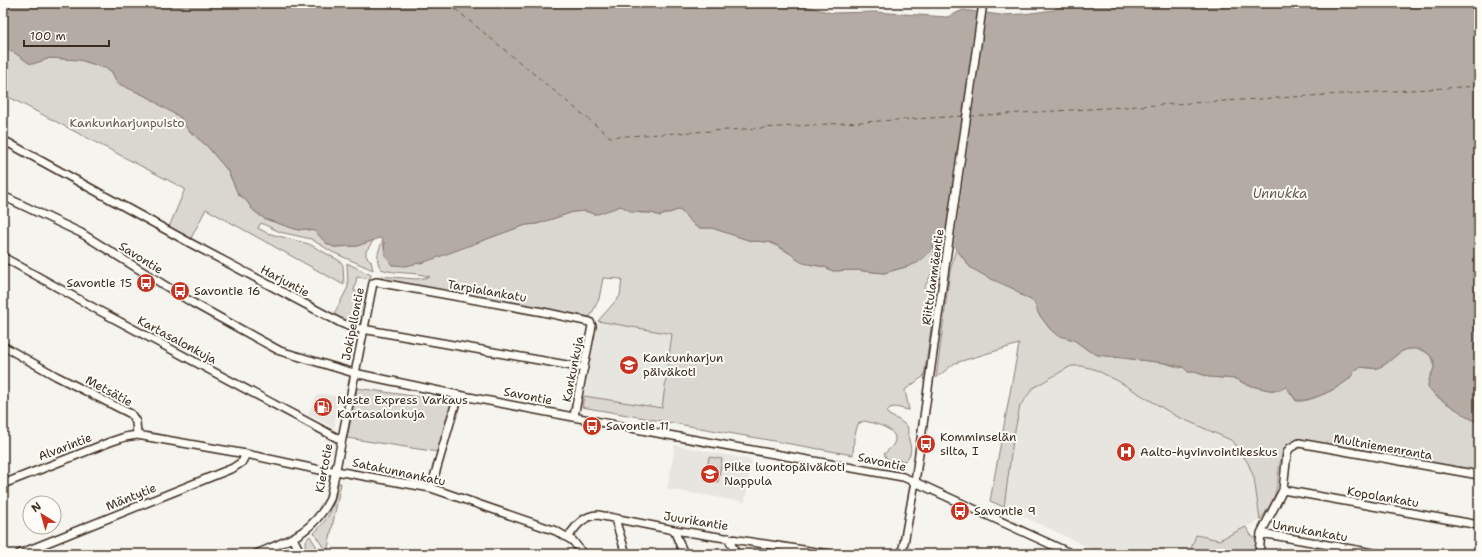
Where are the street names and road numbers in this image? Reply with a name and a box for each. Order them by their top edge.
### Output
street label: Riittulanmäentie [918,228,948,326]
street label: Savontie [116,238,166,278]
street label: Harjuntie [258,261,313,301]
street label: Tarpialankatu [446,276,528,306]
street label: Jokipellontie [338,286,368,362]
street label: Kartasalonkuja [135,312,220,368]
street label: Kankunkuja [559,334,587,403]
street label: Metsätie [83,372,136,410]
street label: Savontie [502,383,554,409]
street label: Alvarintie [36,429,94,465]
street label: Multniemenranta [1332,430,1434,464]
street label: Kiertotie [311,442,337,494]
street label: Savontie [856,449,908,475]
street label: Satakunnankatu [351,454,447,490]
street label: Mäntytie [103,480,159,514]
street label: Kopolankatu [1346,483,1420,511]
street label: Juurikantie [662,508,730,534]
street label: Unnukankatu [1271,516,1349,546]

